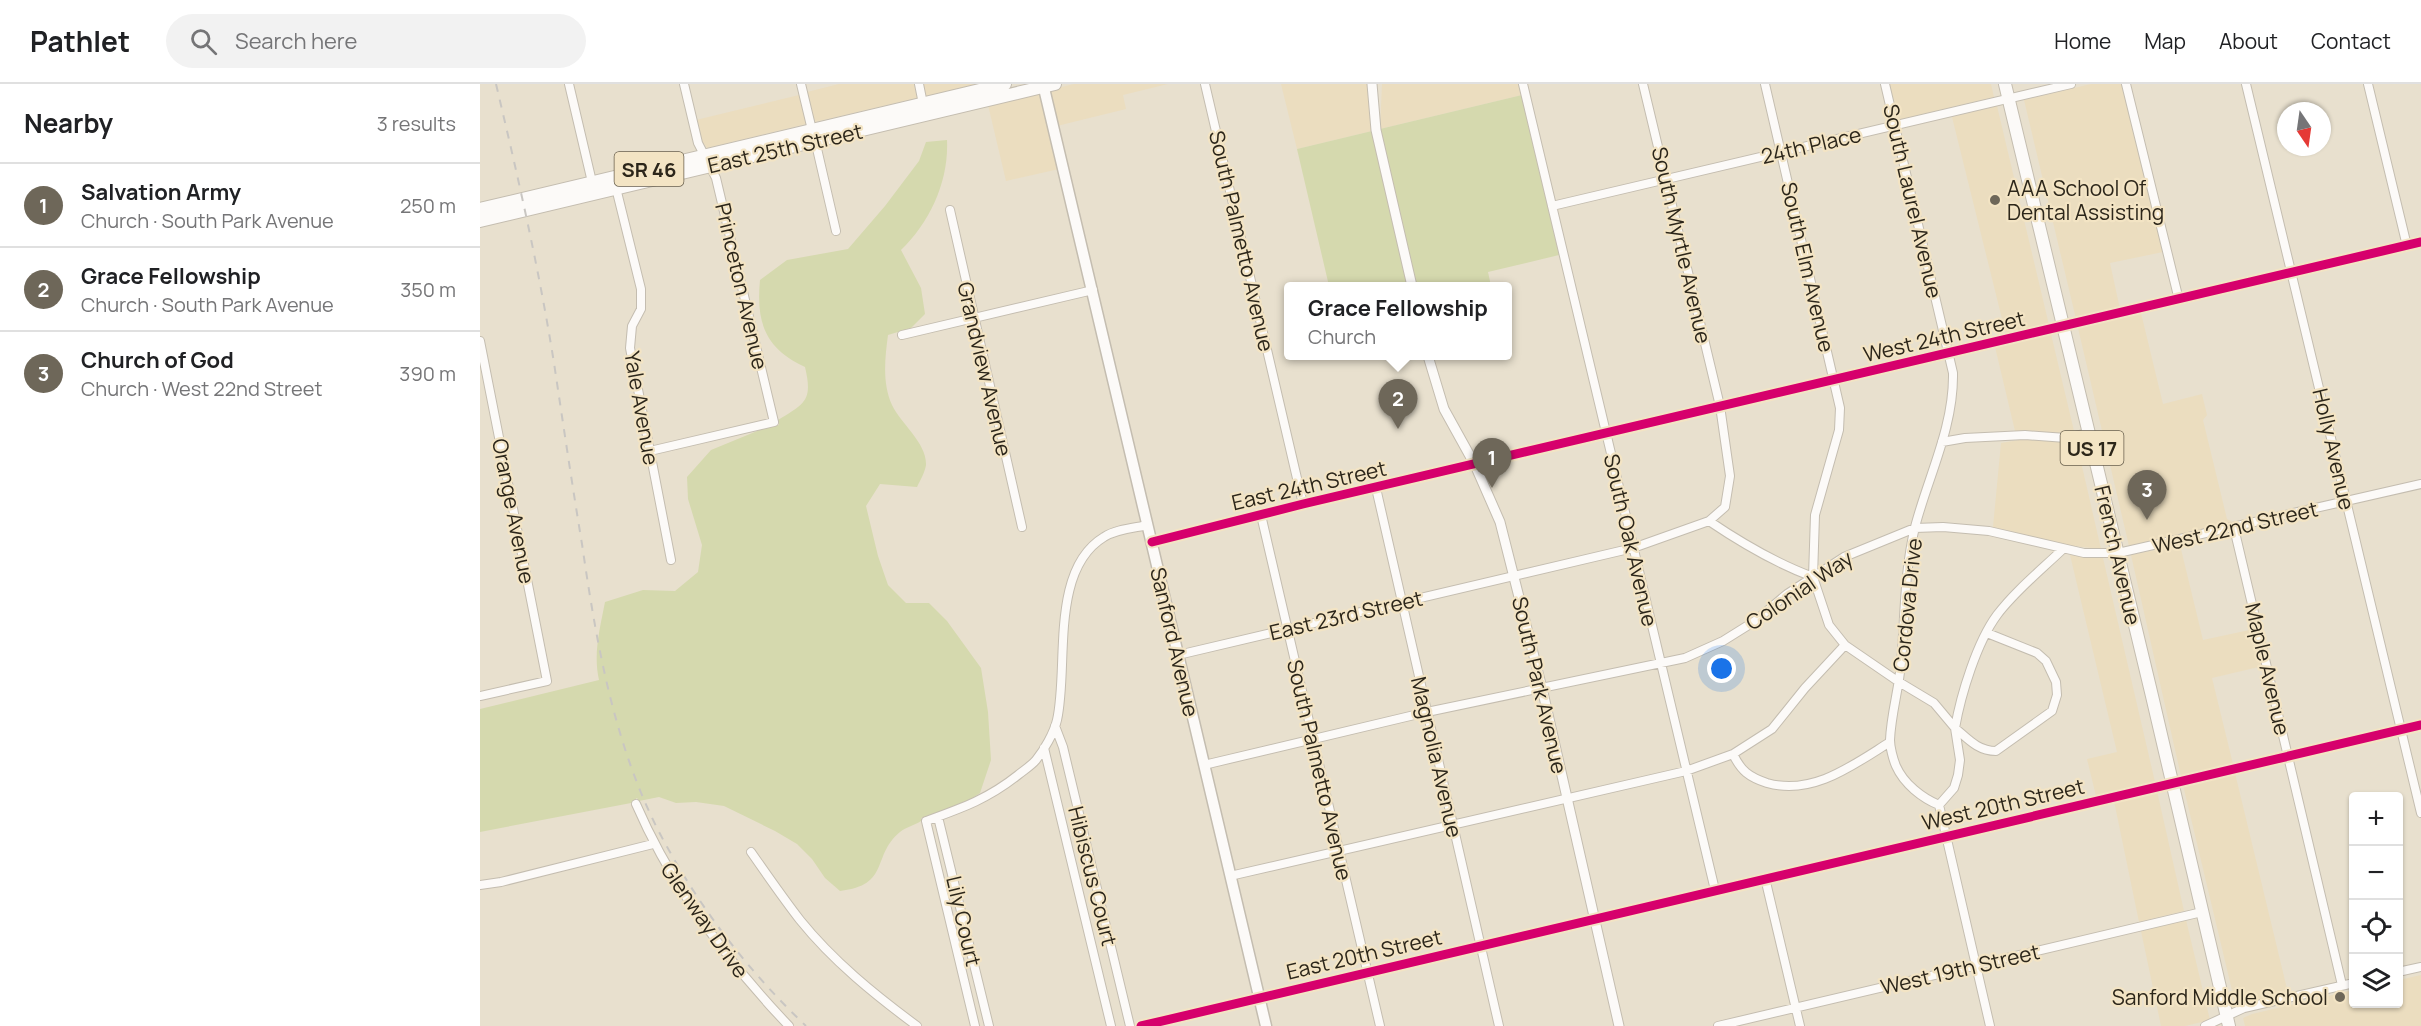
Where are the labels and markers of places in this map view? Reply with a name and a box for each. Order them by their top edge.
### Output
place label: AAA School Of Dental Assisting [2007,174,2164,226]
marker: AAA School Of Dental Assisting [1988,193,2002,207]
pin: 2 [1378,380,1418,429]
pin: 1 [1472,438,1512,488]
pin: 3 [2128,470,2166,520]
place label: Sanford Middle School [2112,983,2328,1011]
marker: Sanford Middle School [2333,990,2347,1004]

